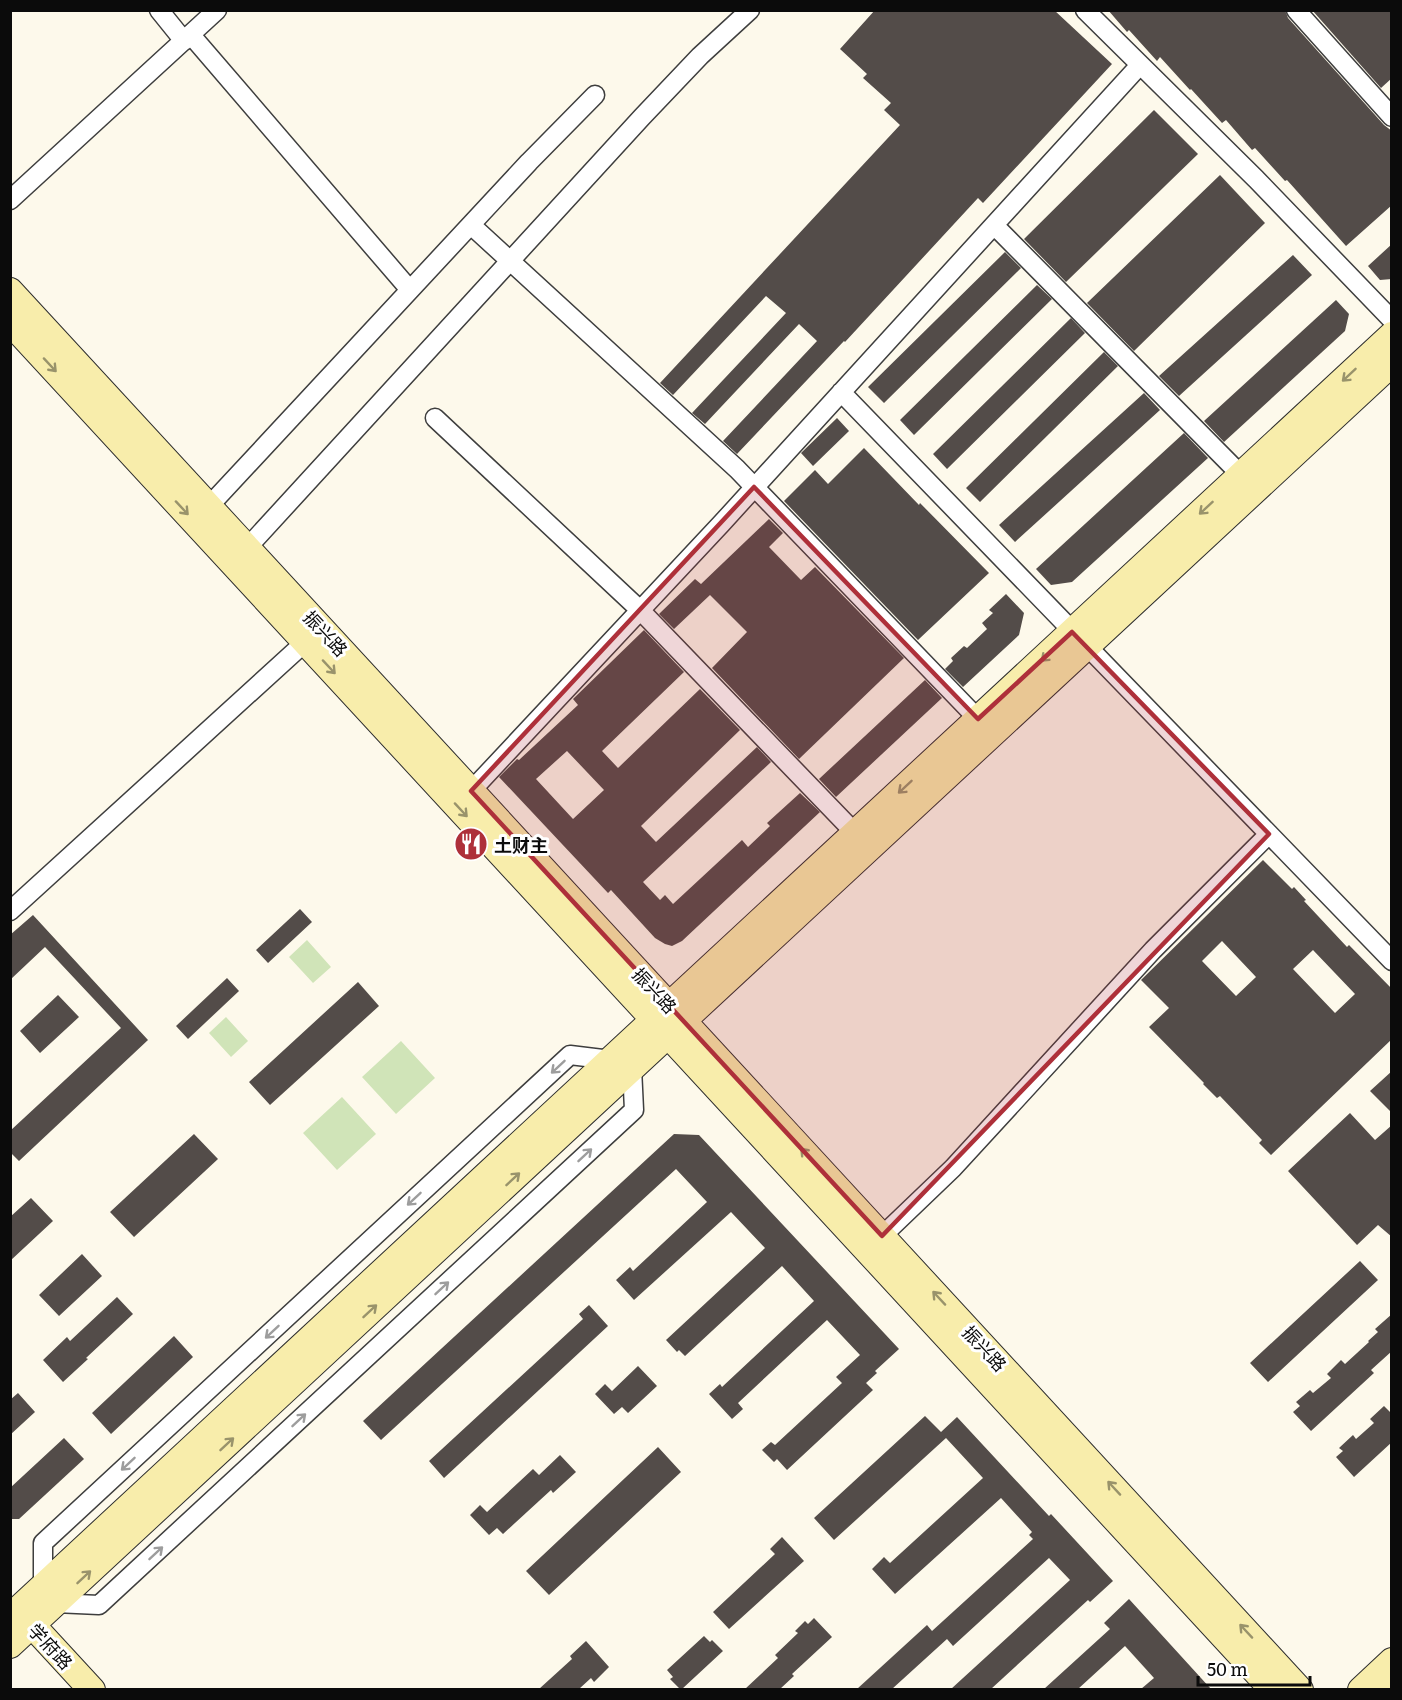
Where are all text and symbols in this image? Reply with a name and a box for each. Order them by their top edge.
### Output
one-way arrow [43,357,57,372]
one-way arrow [1341,368,1356,382]
one-way arrow [175,500,189,515]
one-way arrow [1199,501,1214,515]
street label: 振兴路 [298,604,354,662]
one-way arrow [1040,647,1055,662]
one-way arrow [322,659,336,674]
one-way arrow [897,780,912,794]
one-way arrow [454,802,468,817]
restaurant icon: 土财主 [453,826,489,862]
place label: 土财主 [494,831,548,858]
street label: 振兴路 [627,961,683,1019]
one-way arrow [550,1060,565,1074]
one-way arrow [800,1147,814,1162]
one-way arrow [577,1148,592,1162]
one-way arrow [505,1172,520,1186]
one-way arrow [407,1192,422,1206]
one-way arrow [434,1281,449,1295]
one-way arrow [932,1291,946,1306]
one-way arrow [362,1304,377,1318]
street label: 振兴路 [957,1319,1013,1377]
one-way arrow [264,1325,279,1339]
one-way arrow [291,1413,306,1427]
one-way arrow [219,1437,234,1451]
one-way arrow [121,1457,136,1471]
one-way arrow [1107,1480,1121,1495]
one-way arrow [148,1546,163,1560]
one-way arrow [76,1570,91,1584]
street label: 学府路 [23,1617,79,1675]
one-way arrow [1240,1624,1254,1639]
scale bar [1198,1649,1310,1687]
text: 50 m [1207,1655,1248,1682]

